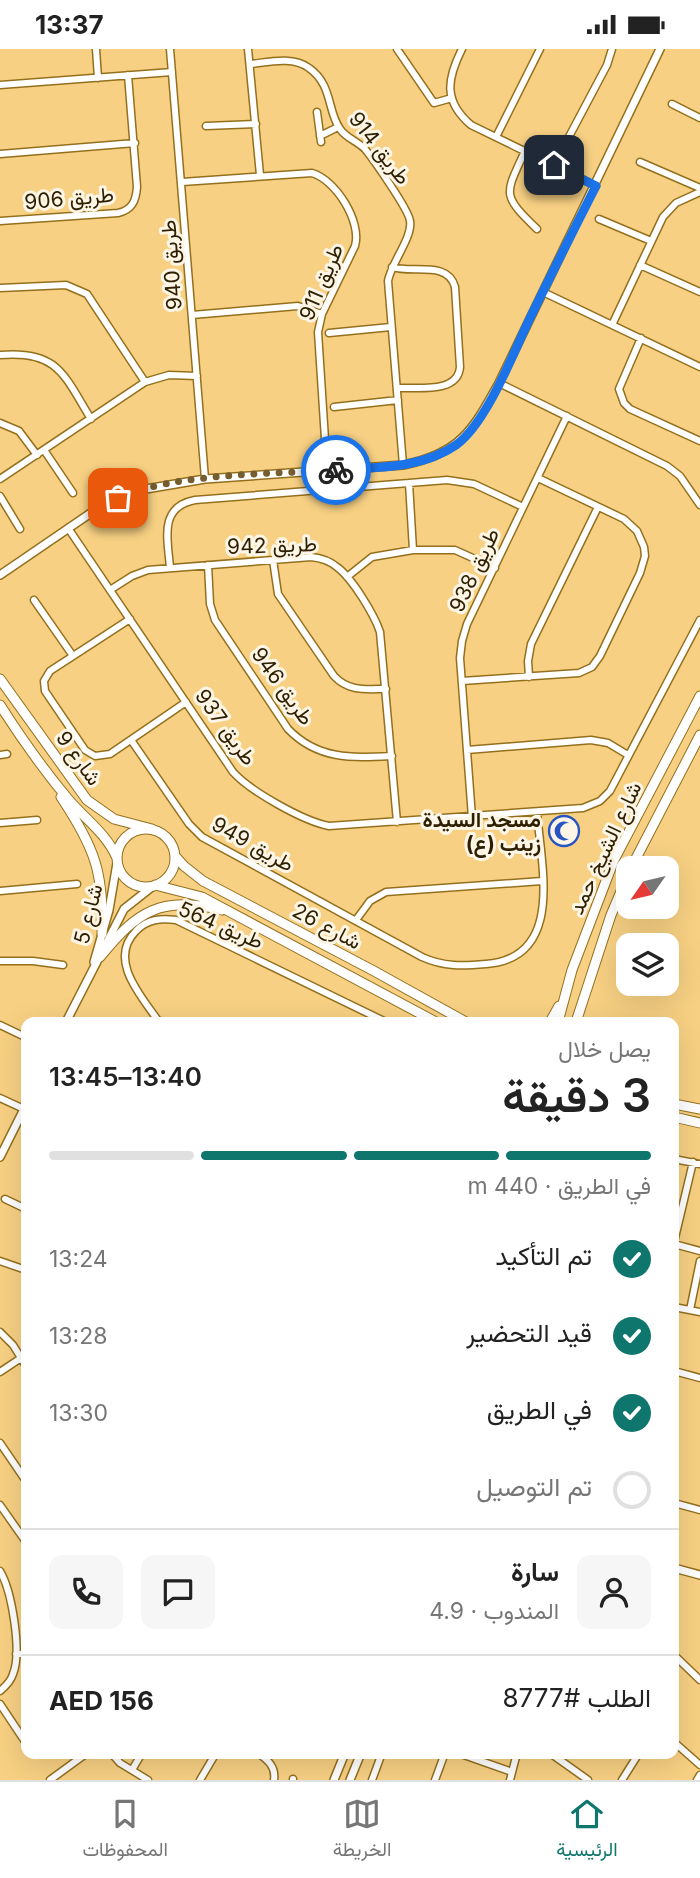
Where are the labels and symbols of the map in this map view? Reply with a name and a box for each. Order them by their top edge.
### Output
street label: طريق 914 [343,107,416,190]
pin [524,135,584,195]
street label: طريق 906 [23,182,115,215]
street label: طريق 940 [155,219,188,311]
street label: طريق 911 [294,240,349,324]
courier [301,435,371,505]
pin [88,468,148,528]
street label: طريق 938 [444,524,505,616]
street label: طريق 942 [227,531,317,560]
street label: طريق 946 [246,642,320,730]
street label: طريق 937 [189,684,262,771]
street label: شارع 9 [49,726,107,791]
street label: شارع الشيخ حمد [563,778,648,919]
place label: مسجد السيدة زينب (ع) [423,807,541,858]
street label: طريق 949 [207,811,298,878]
mosque icon: مسجد السيدة زينب (ع) [547,814,581,848]
north arrow [616,856,679,919]
street label: شارع 5 [69,881,109,947]
street label: طريق 564 [174,896,267,955]
street label: شارع 26 [288,898,366,956]

